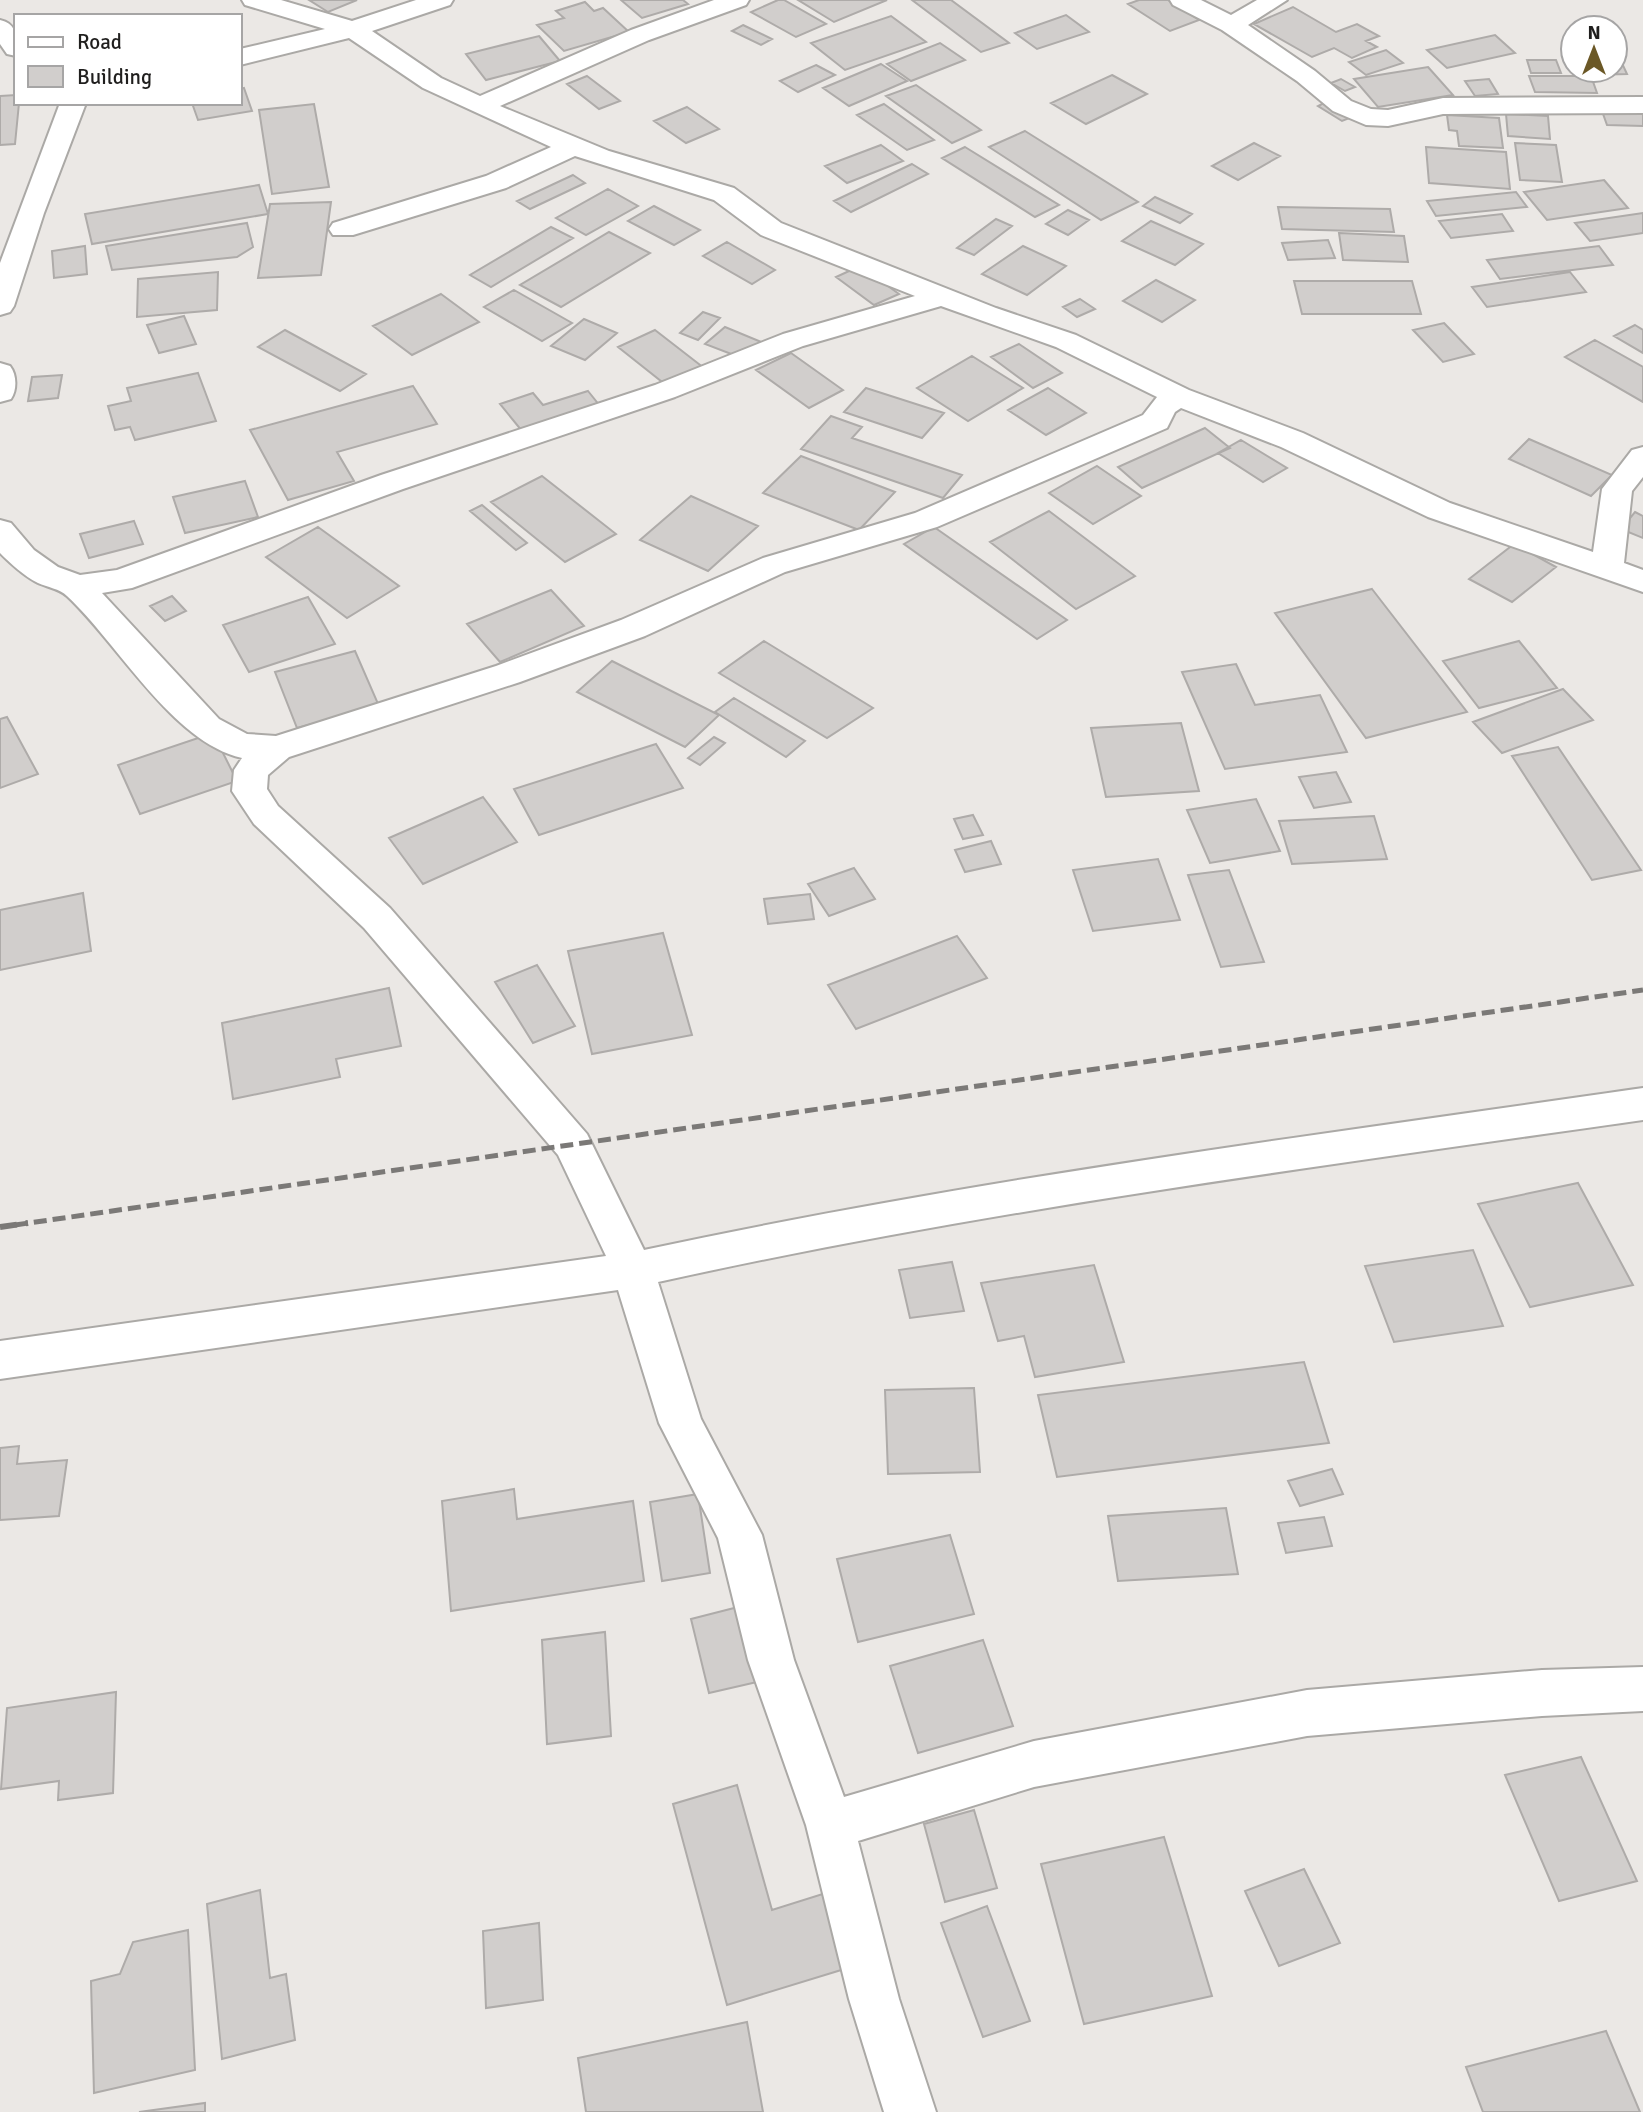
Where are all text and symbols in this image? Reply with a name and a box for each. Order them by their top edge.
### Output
legend [14,14,242,105]
north arrow [1559,14,1629,84]
text: N [1587,21,1601,45]
text: Road [77,29,122,55]
text: Building [77,64,152,90]

